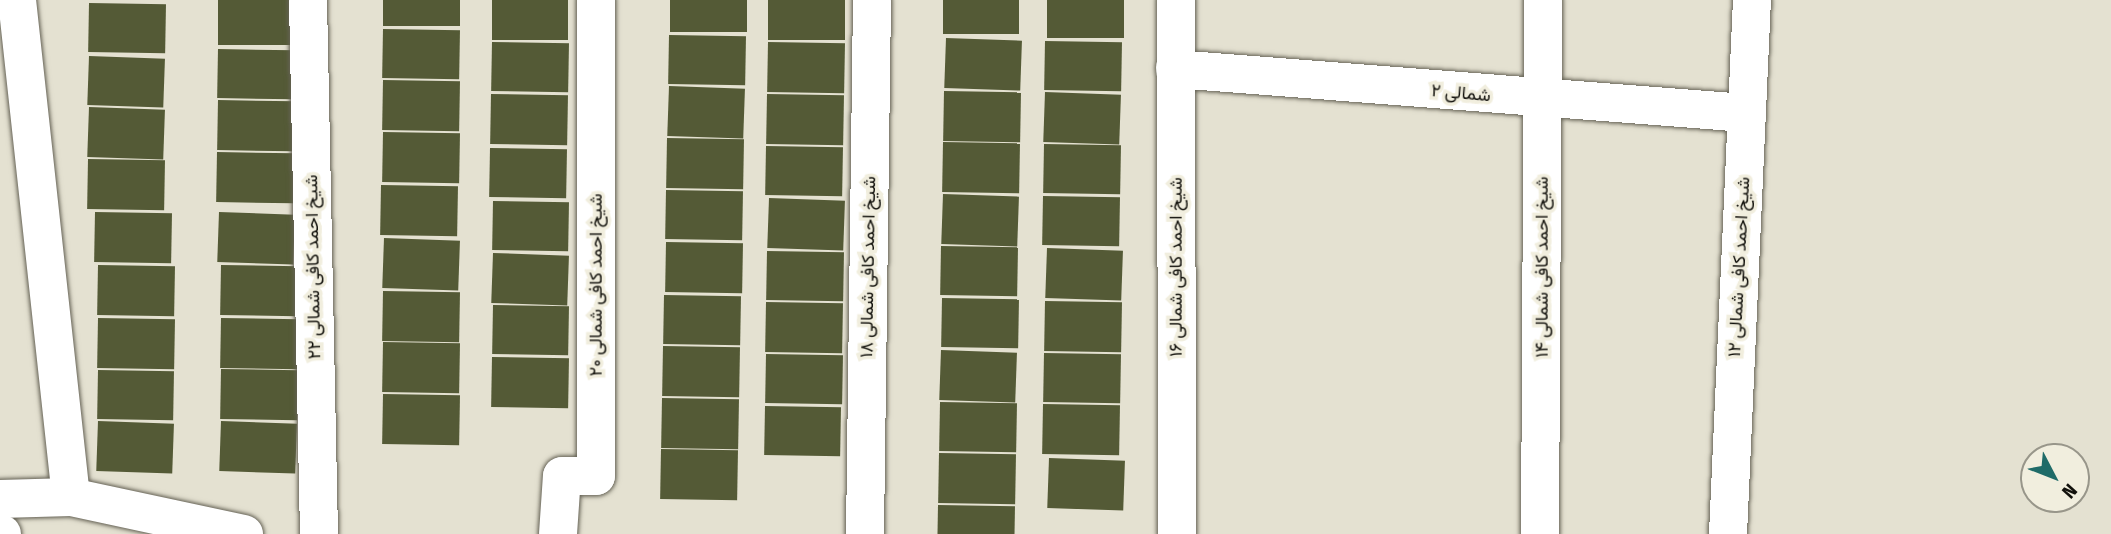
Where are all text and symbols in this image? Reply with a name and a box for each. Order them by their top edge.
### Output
street label: ۲ شمالی [1430,80,1492,106]
street label: شیخ احمد کافی شمالی ۲۲ [301,174,325,360]
street label: شیخ احمد کافی شمالی ۱۸ [856,176,880,358]
street label: شیخ احمد کافی شمالی ۱۴ [1531,176,1553,358]
street label: شیخ احمد کافی شمالی ۱۲ [1723,176,1755,358]
street label: شیخ احمد کافی شمالی ۱۶ [1165,177,1187,357]
street label: شیخ احمد کافی شمالی ۲۰ [585,194,607,376]
north arrow [2020,443,2090,513]
text: N [2057,479,2082,503]

